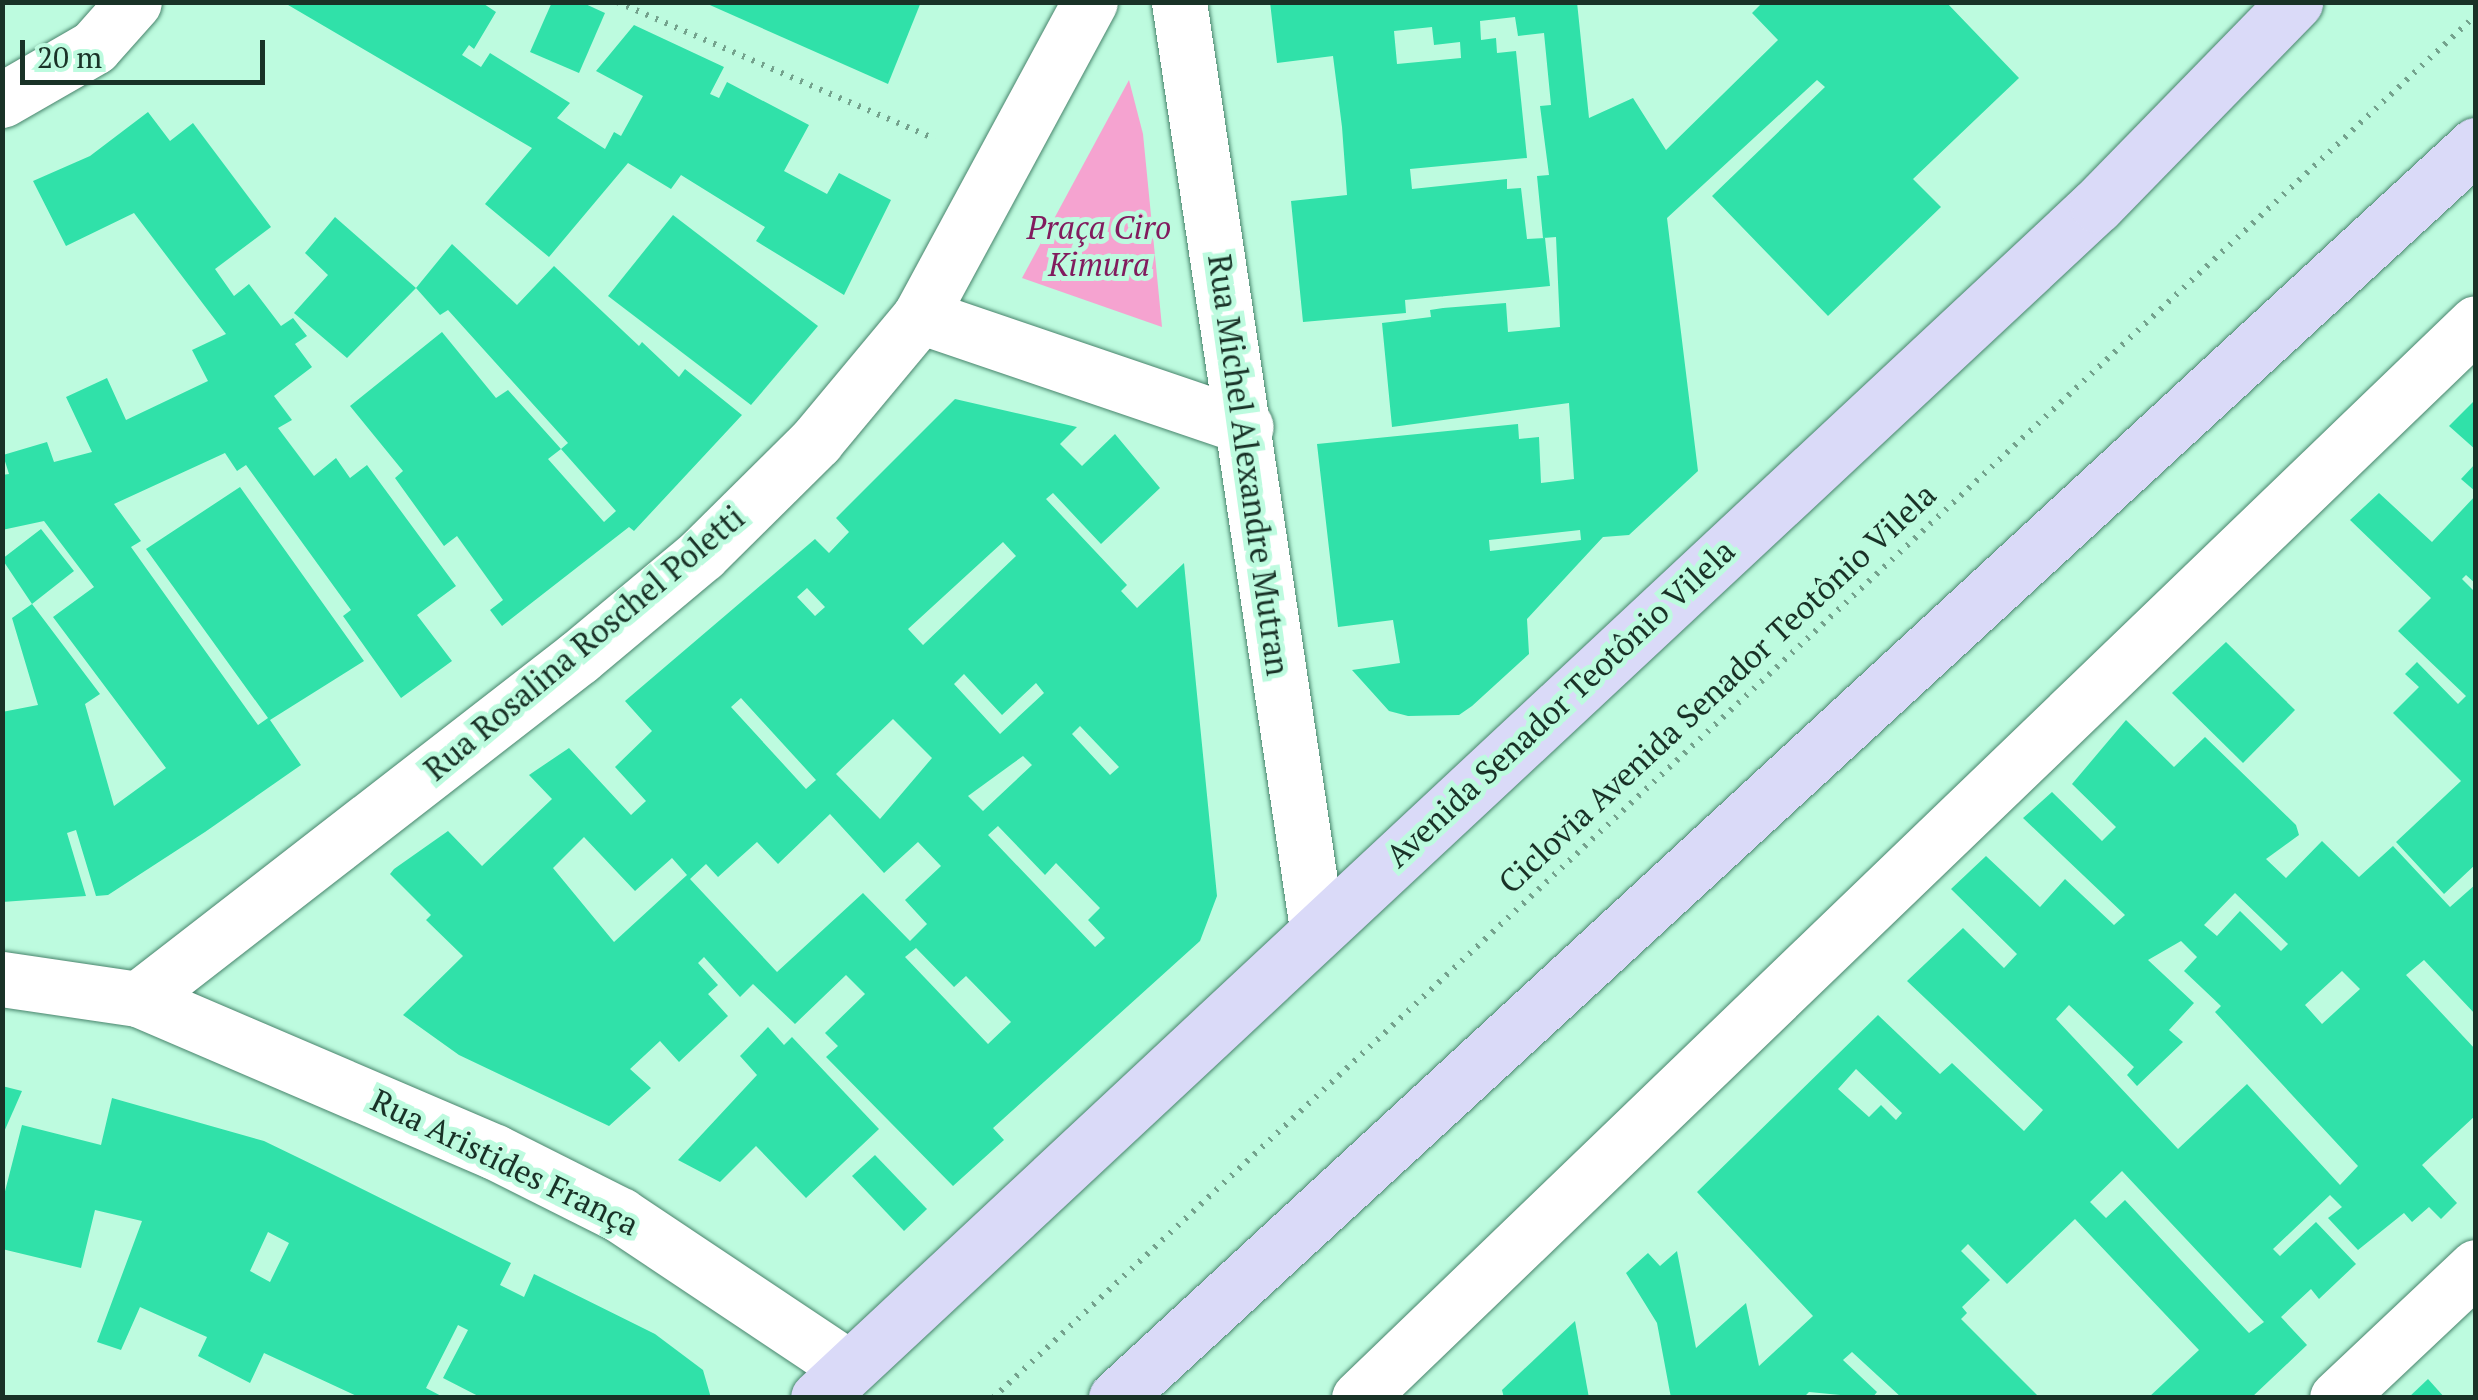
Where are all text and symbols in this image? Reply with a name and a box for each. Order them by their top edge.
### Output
scale bar [25,20,270,82]
text: 20 m [37,37,102,77]
park label: Praça Ciro Kimura [1027,209,1171,284]
street label: Rua Michel Alexandre Mutran [1200,252,1298,678]
street label: Ciclovia Avenida Senador Teotônio Vilela [1490,474,1944,902]
street label: Rua Rosalina Roschel Poletti [416,498,752,788]
street label: Avenida Senador Teotônio Vilela [1377,531,1743,875]
street label: Rua Aristides França [365,1080,645,1244]

